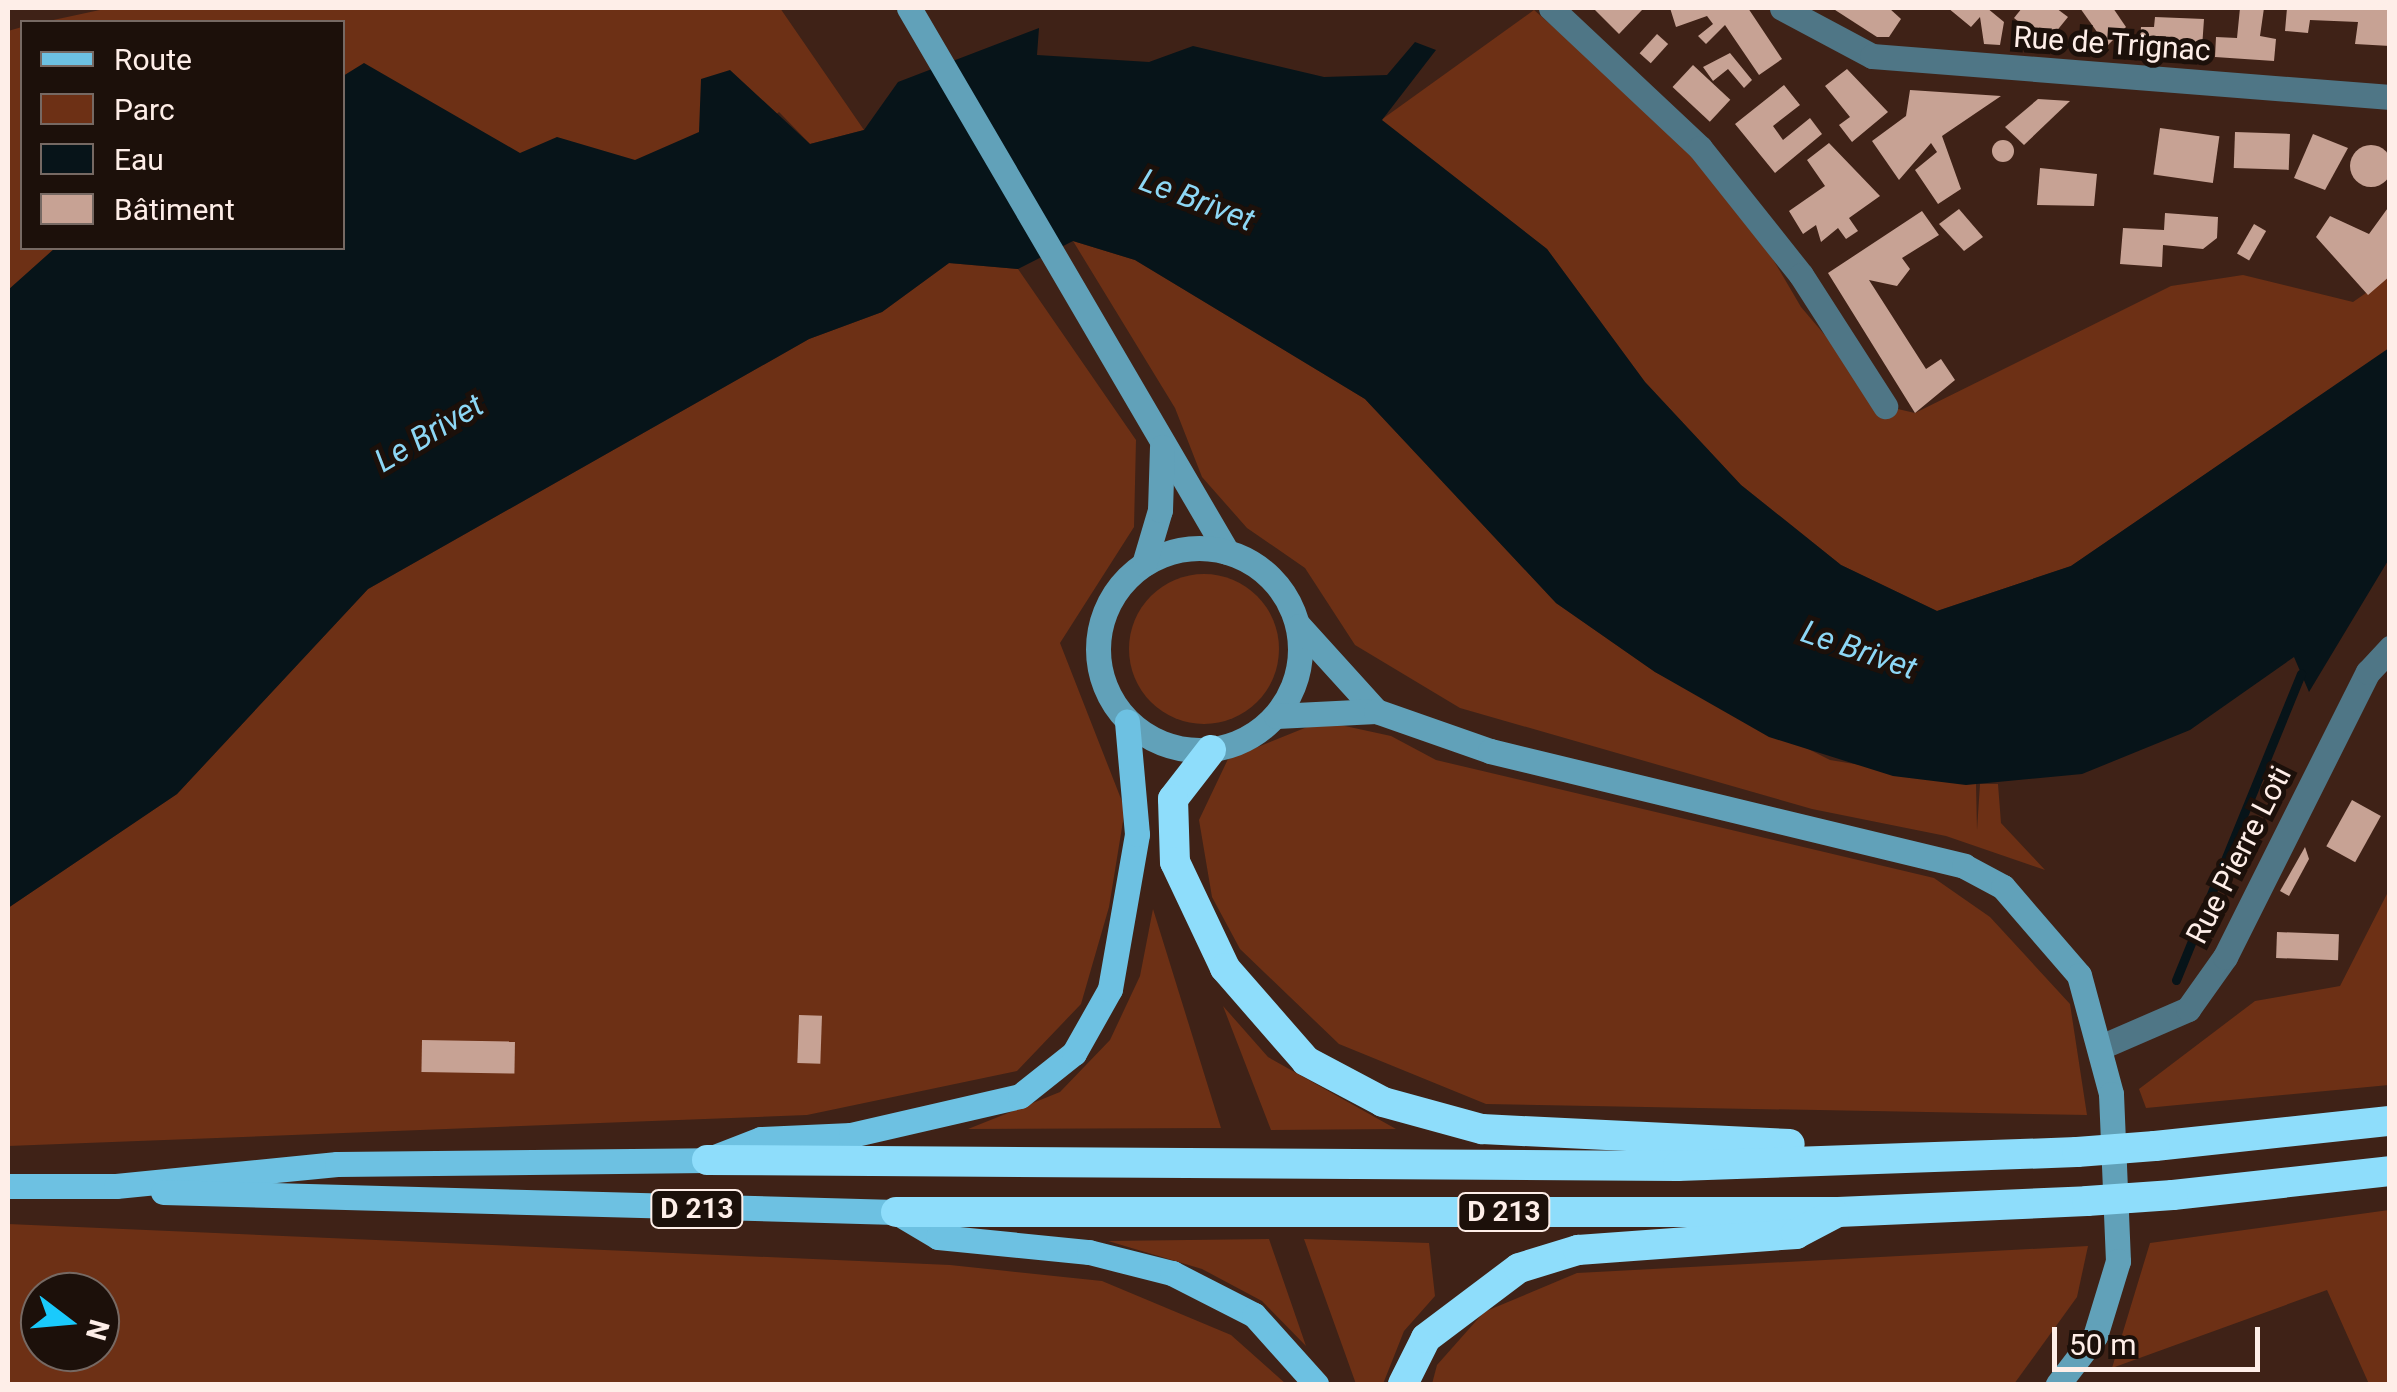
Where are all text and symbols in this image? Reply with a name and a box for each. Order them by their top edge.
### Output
street label: Rue de Trignac [2012,19,2212,69]
legend [20,20,345,250]
text: Route [114,42,192,77]
text: Parc [114,92,175,127]
text: Eau [114,142,164,177]
water label: Le Brivet [1134,161,1260,239]
text: Bâtiment [114,192,235,227]
water label: Le Brivet [368,386,490,480]
water label: Le Brivet [1796,612,1922,688]
street label: Rue Pierre Loti [2179,760,2299,950]
road number: D 213 [650,1186,744,1232]
road number: D 213 [1456,1189,1552,1235]
north arrow [20,1272,120,1372]
scale bar [2057,1307,2264,1369]
text: N [79,1316,116,1344]
text: 50 m [2069,1327,2136,1362]

